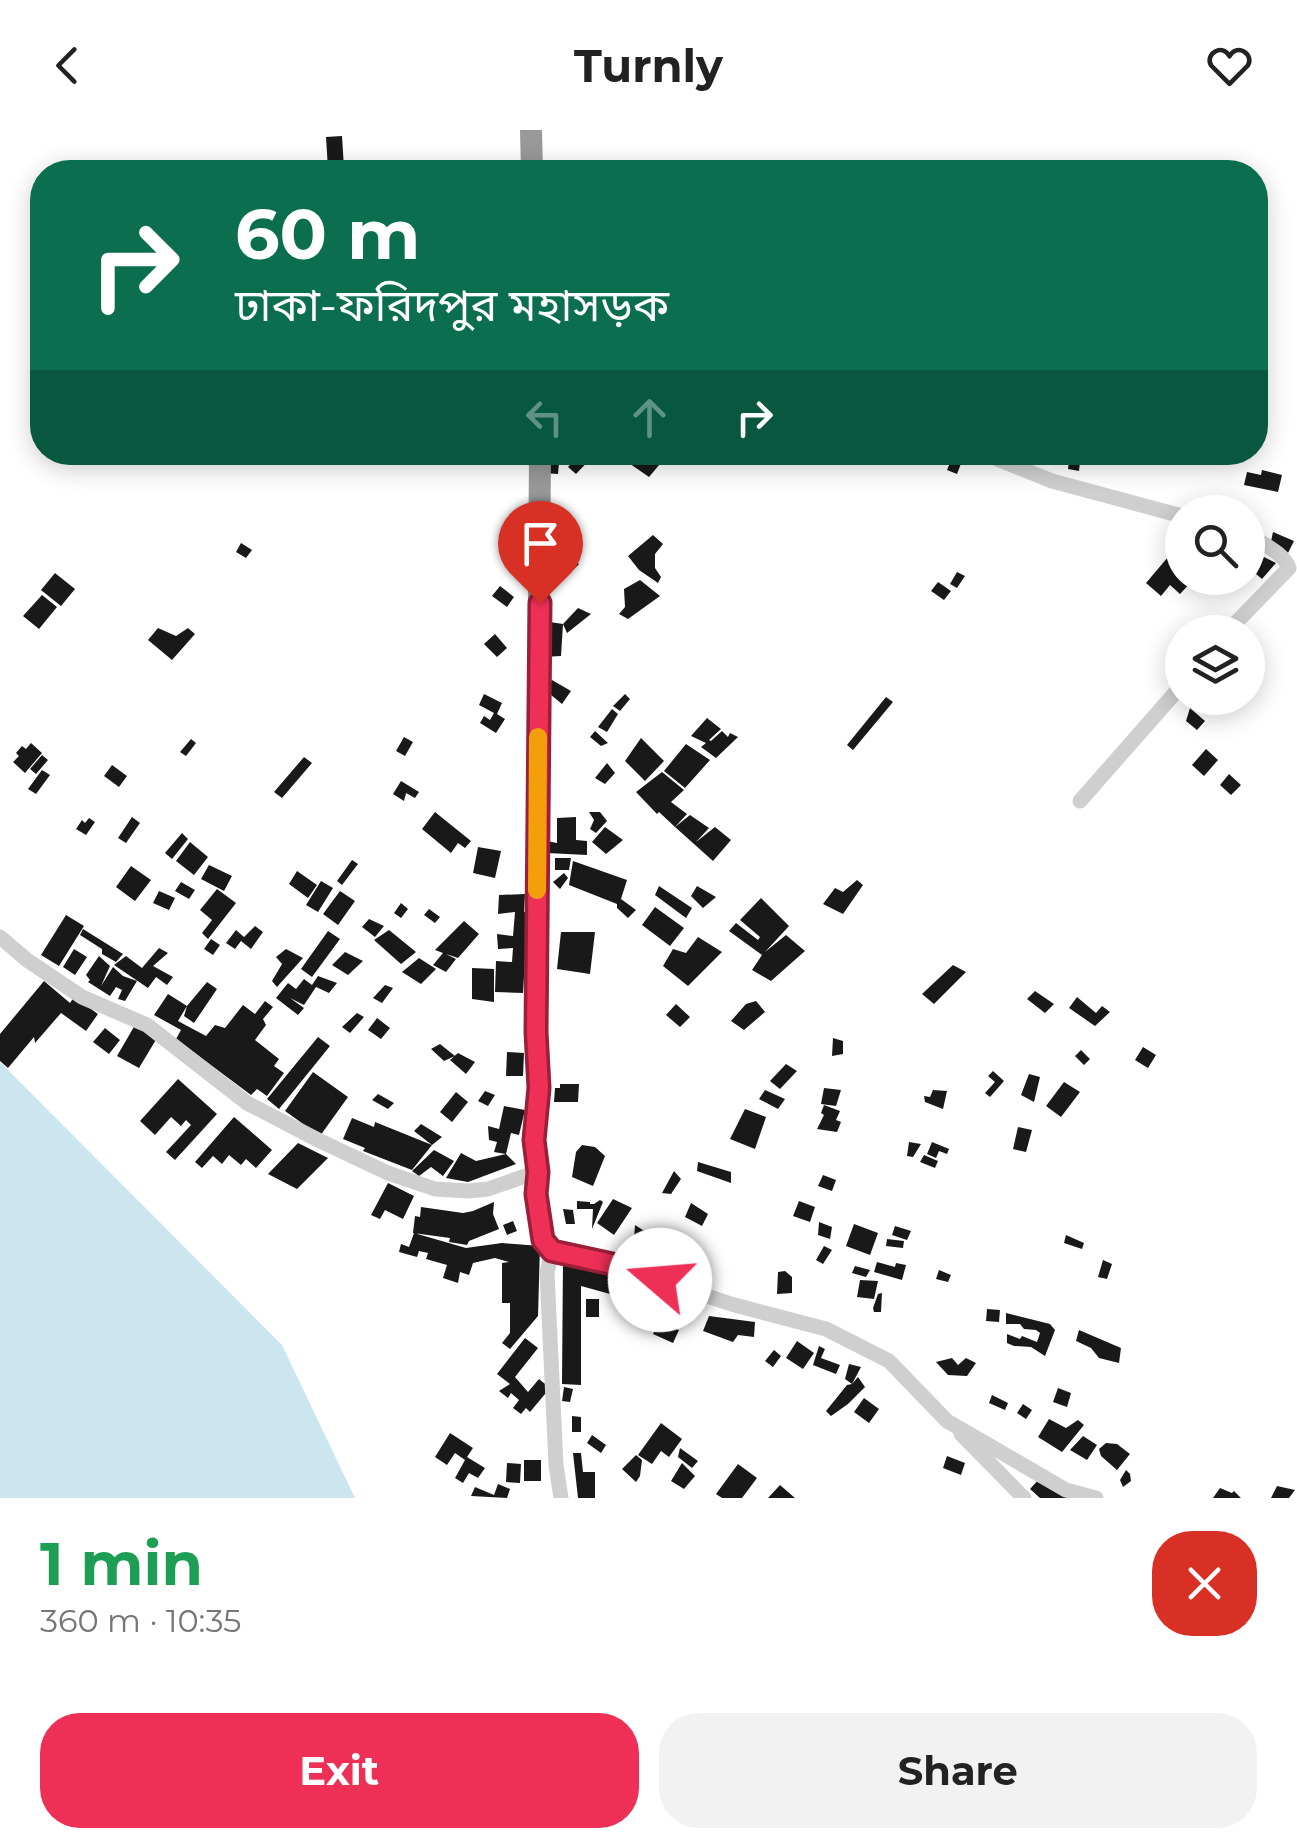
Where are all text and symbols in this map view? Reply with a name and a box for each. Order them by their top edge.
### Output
icon: back [40,38,95,93]
text: Turnly [574,38,723,93]
icon: heart [1202,38,1257,93]
text: 60 m [235,191,420,277]
icon: right [70,200,200,330]
text: ঢাকা-ফরিদপুর মহাসড়ক [235,277,669,332]
icon: left [517,390,572,445]
icon: ahead [622,390,677,445]
icon: right [727,390,782,445]
map controls [1165,495,1265,715]
button: search [1165,495,1265,595]
pin [498,501,583,604]
icon: arrive [513,516,568,571]
button: layers [1165,615,1265,715]
position arrow [608,1228,712,1332]
text: 1 min [40,1527,203,1600]
button: close [1152,1531,1257,1636]
text: 360 m · 10:35 [40,1601,241,1640]
button: Exit [40,1713,639,1828]
button: Share [659,1713,1257,1828]

